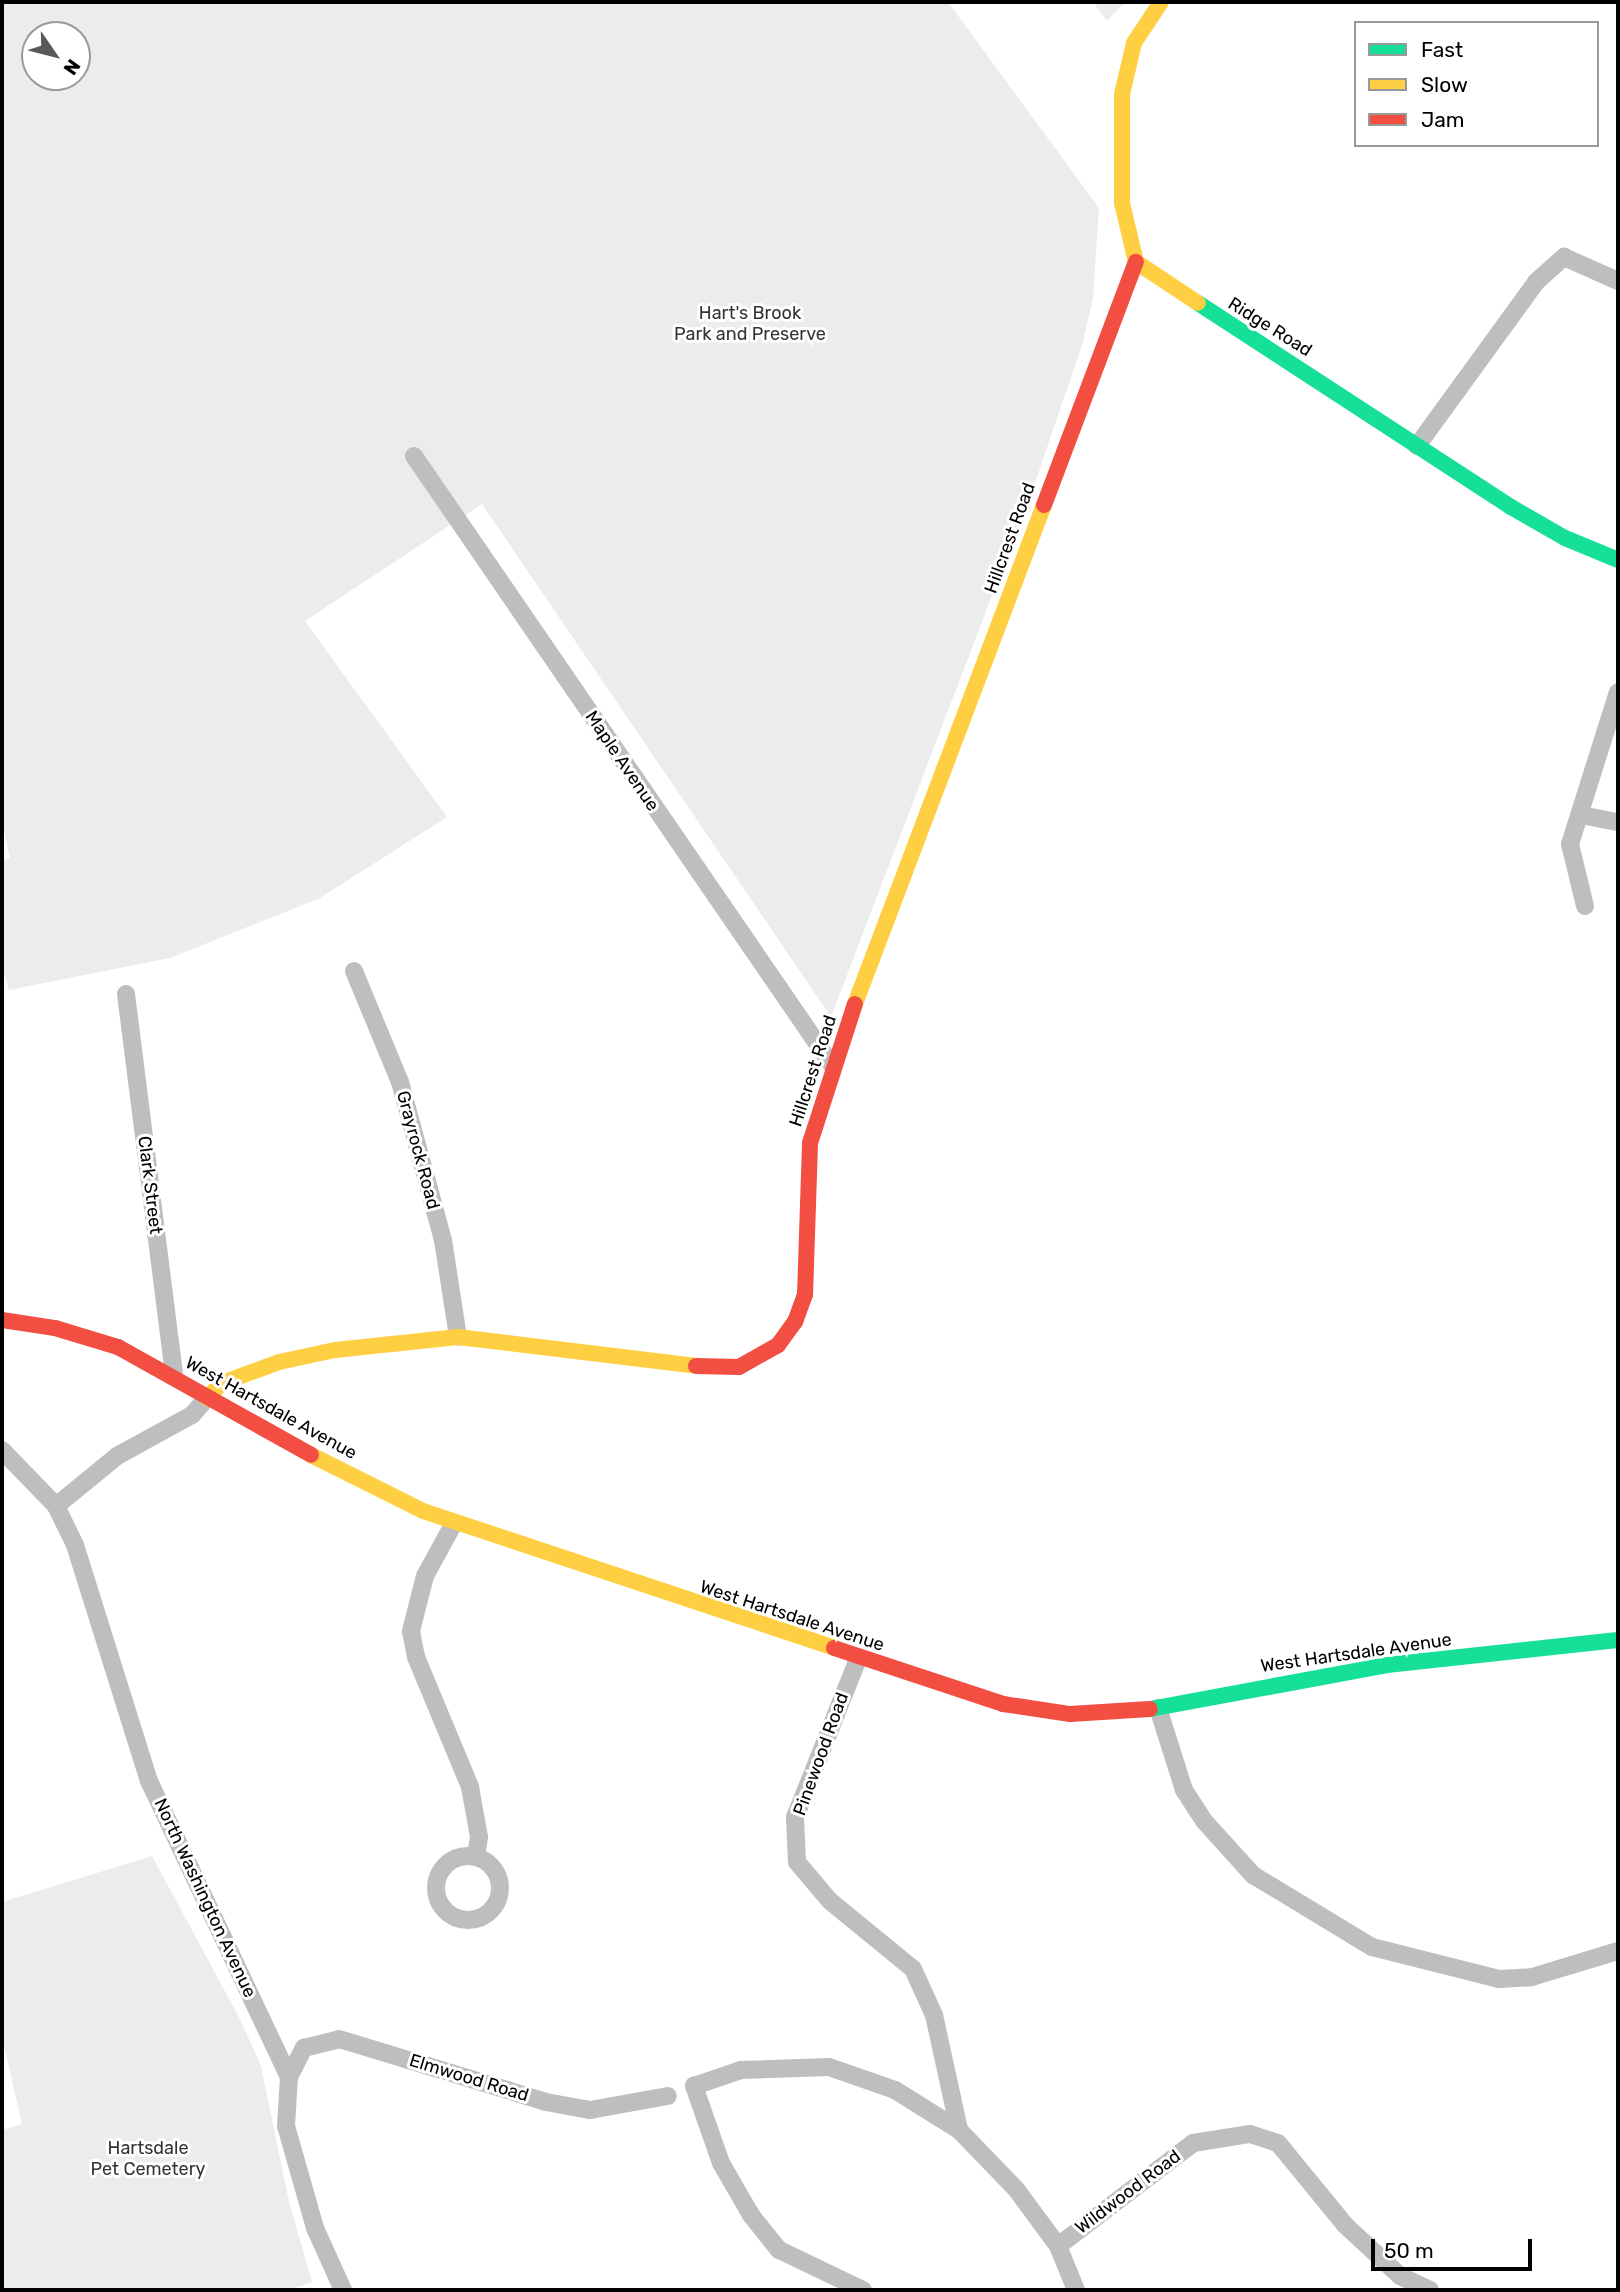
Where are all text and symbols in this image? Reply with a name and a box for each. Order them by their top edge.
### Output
north arrow [21,21,91,91]
legend [1354,21,1599,147]
text: Fast [1421,37,1463,62]
text: N [59,55,85,79]
text: Slow [1421,72,1468,97]
text: Jam [1421,107,1465,132]
street label: Ridge Road [1224,293,1316,361]
park label: Hart's Brook Park and Preserve [674,303,826,346]
street label: Hillcrest Road [980,480,1040,596]
street label: Maple Avenue [580,707,664,815]
street label: Hillcrest Road [785,1013,841,1129]
street label: Grayrock Road [392,1088,444,1212]
street label: Clark Street [133,1135,167,1235]
street label: West Hartsdale Avenue [181,1352,361,1464]
street label: West Hartsdale Avenue [697,1576,887,1656]
street label: West Hartsdale Avenue [1259,1629,1453,1677]
street label: Pinewood Road [789,1690,853,1818]
street label: North Washington Avenue [149,1795,261,2001]
street label: Elmwood Road [407,2050,531,2106]
park label: Hartsdale Pet Cemetery [91,2138,205,2180]
street label: Wildwood Road [1071,2145,1185,2239]
scale bar [1375,2226,1536,2270]
text: 50 m [1384,2238,1434,2263]

